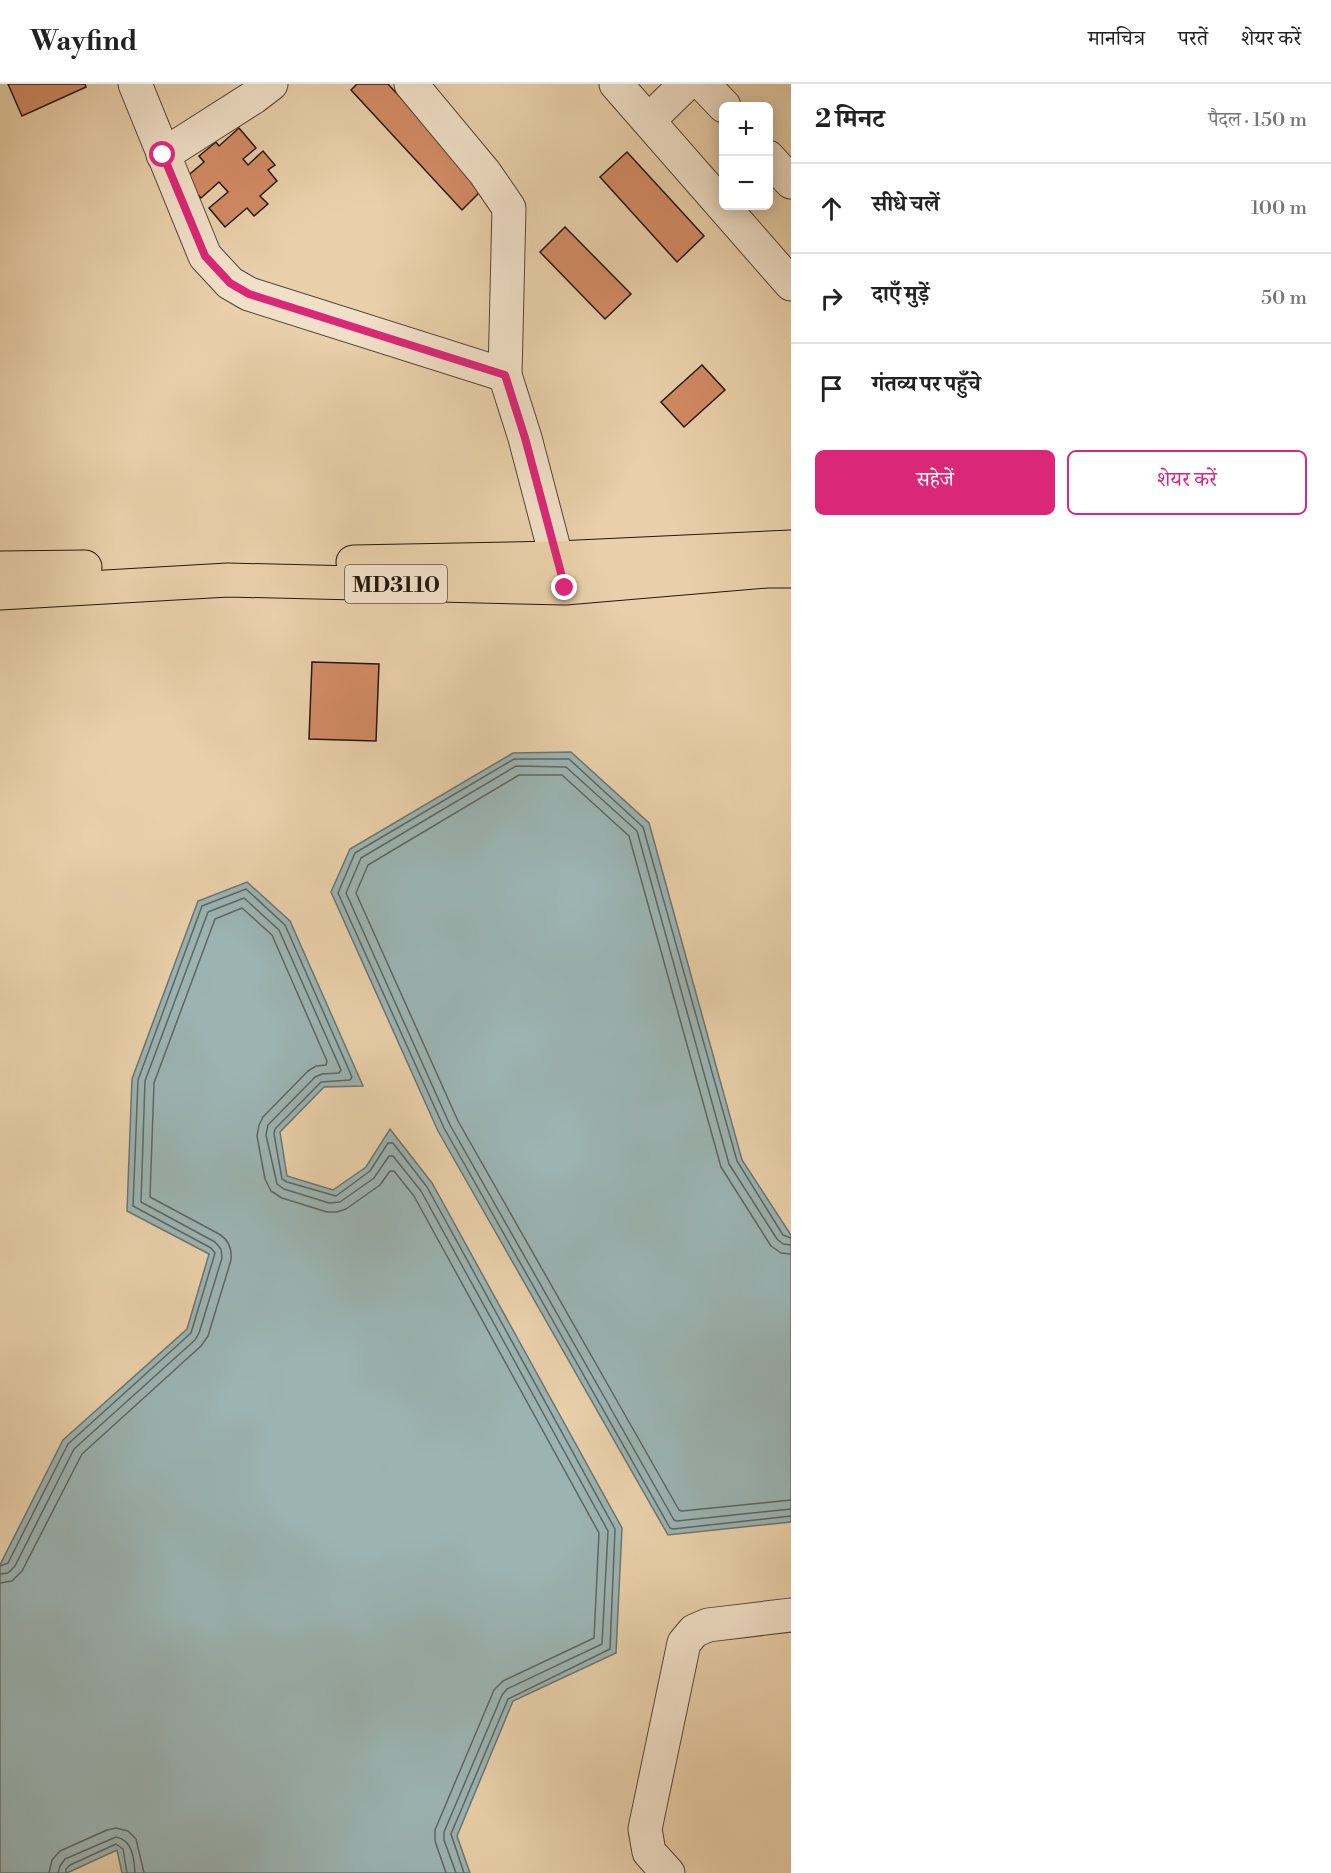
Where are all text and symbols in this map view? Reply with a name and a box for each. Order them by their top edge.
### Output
text: Wayfind [30,24,138,59]
text: मानचित्र [1088,26,1145,52]
text: परतें [1178,26,1208,52]
text: शेयर करें [1241,26,1301,52]
map controls [719,102,773,210]
button: + [719,102,773,156]
text: 2 मिनट [815,103,885,135]
text: पैदल · 150 m [1208,108,1307,133]
route start [149,141,175,167]
button: − [719,156,773,210]
text: सीधे चलें [872,191,939,218]
icon: ahead [815,192,848,225]
text: 100 m [1251,196,1307,221]
text: दाएँ मुड़ें [872,281,929,308]
icon: right [815,282,848,315]
text: 50 m [1261,286,1307,311]
text: गंतव्य पर पहुँचे [872,371,981,398]
icon: arrive [815,372,848,405]
button: सहेजें [815,450,1055,515]
button: शेयर करें [1067,450,1307,515]
road number: MD3110 [345,565,447,603]
route end [551,574,577,600]

